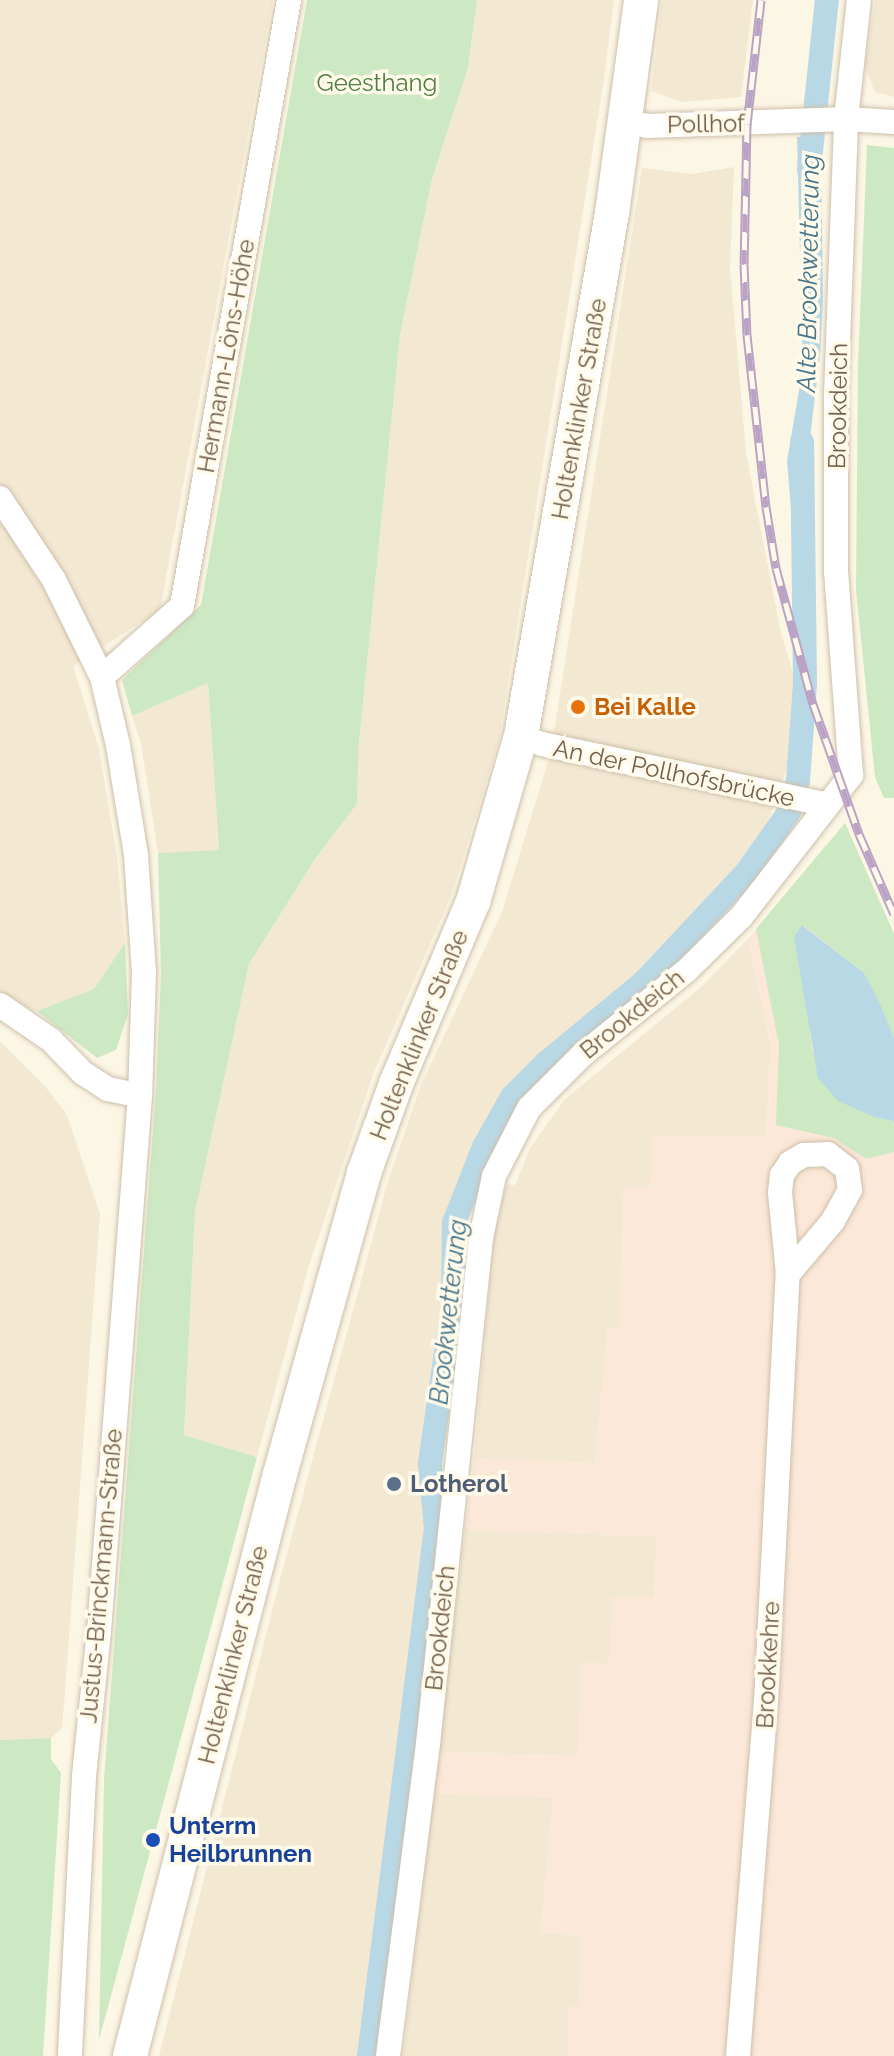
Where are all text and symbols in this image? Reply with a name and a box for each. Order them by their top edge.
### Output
park label: Geesthang [317,69,437,97]
street label: Pollhof [667,109,745,139]
water label: Alte Brookwetterung [791,154,827,392]
street label: Hermann-Löns-Höhe [191,237,261,475]
street label: Holtenklinker Straße [545,296,613,522]
street label: Brookdeich [823,343,853,469]
place label: Bei Kalle [594,693,696,721]
marker: Bei Kalle [569,698,587,716]
street label: An der Pollhofsbrücke [551,733,797,813]
street label: Holtenklinker Straße [364,925,474,1145]
street label: Brookdeich [574,963,690,1065]
water label: Brookwetterung [424,1218,474,1406]
street label: Justus-Brinckmann-Straße [74,1428,128,1724]
place label: Lotherol [410,1470,508,1498]
marker: Lotherol [385,1475,403,1493]
street label: Holtenklinker Straße [192,1543,274,1767]
street label: Brookdeich [419,1564,461,1692]
street label: Brookkehre [750,1601,786,1729]
place label: Unterm Heilbrunnen [169,1812,312,1868]
marker: Unterm Heilbrunnen [144,1831,162,1849]

